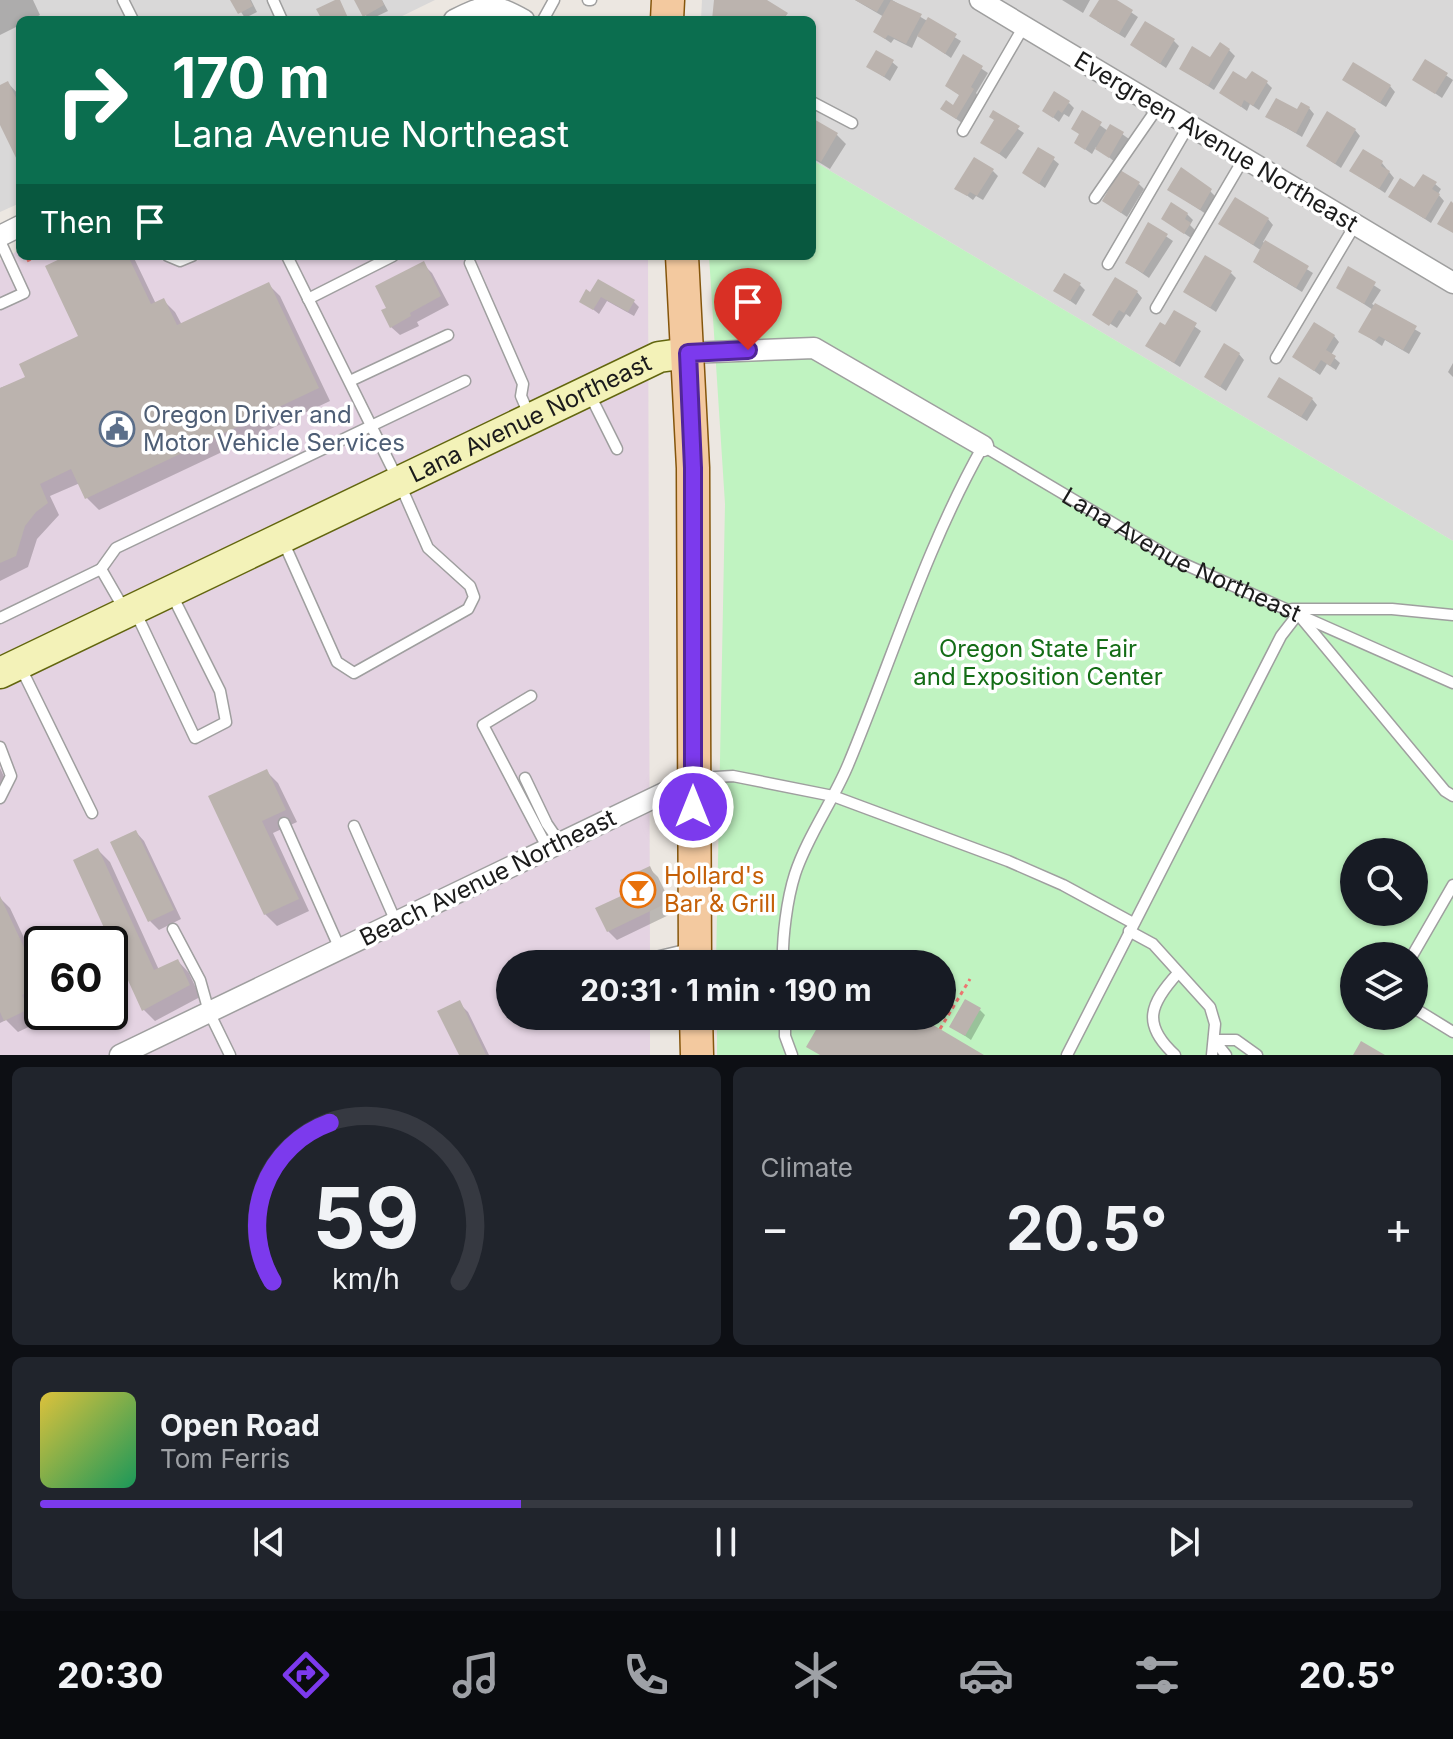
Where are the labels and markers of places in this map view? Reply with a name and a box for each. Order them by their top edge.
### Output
pin [714,268,782,350]
place label: Oregon Driver and Motor Vehicle Services [143,400,405,457]
public building icon: Oregon Driver and Motor Vehicle Services [98,410,136,448]
place label: Hollard's Bar & Grill [664,861,776,918]
bar icon: Hollard's Bar & Grill [619,871,657,909]

